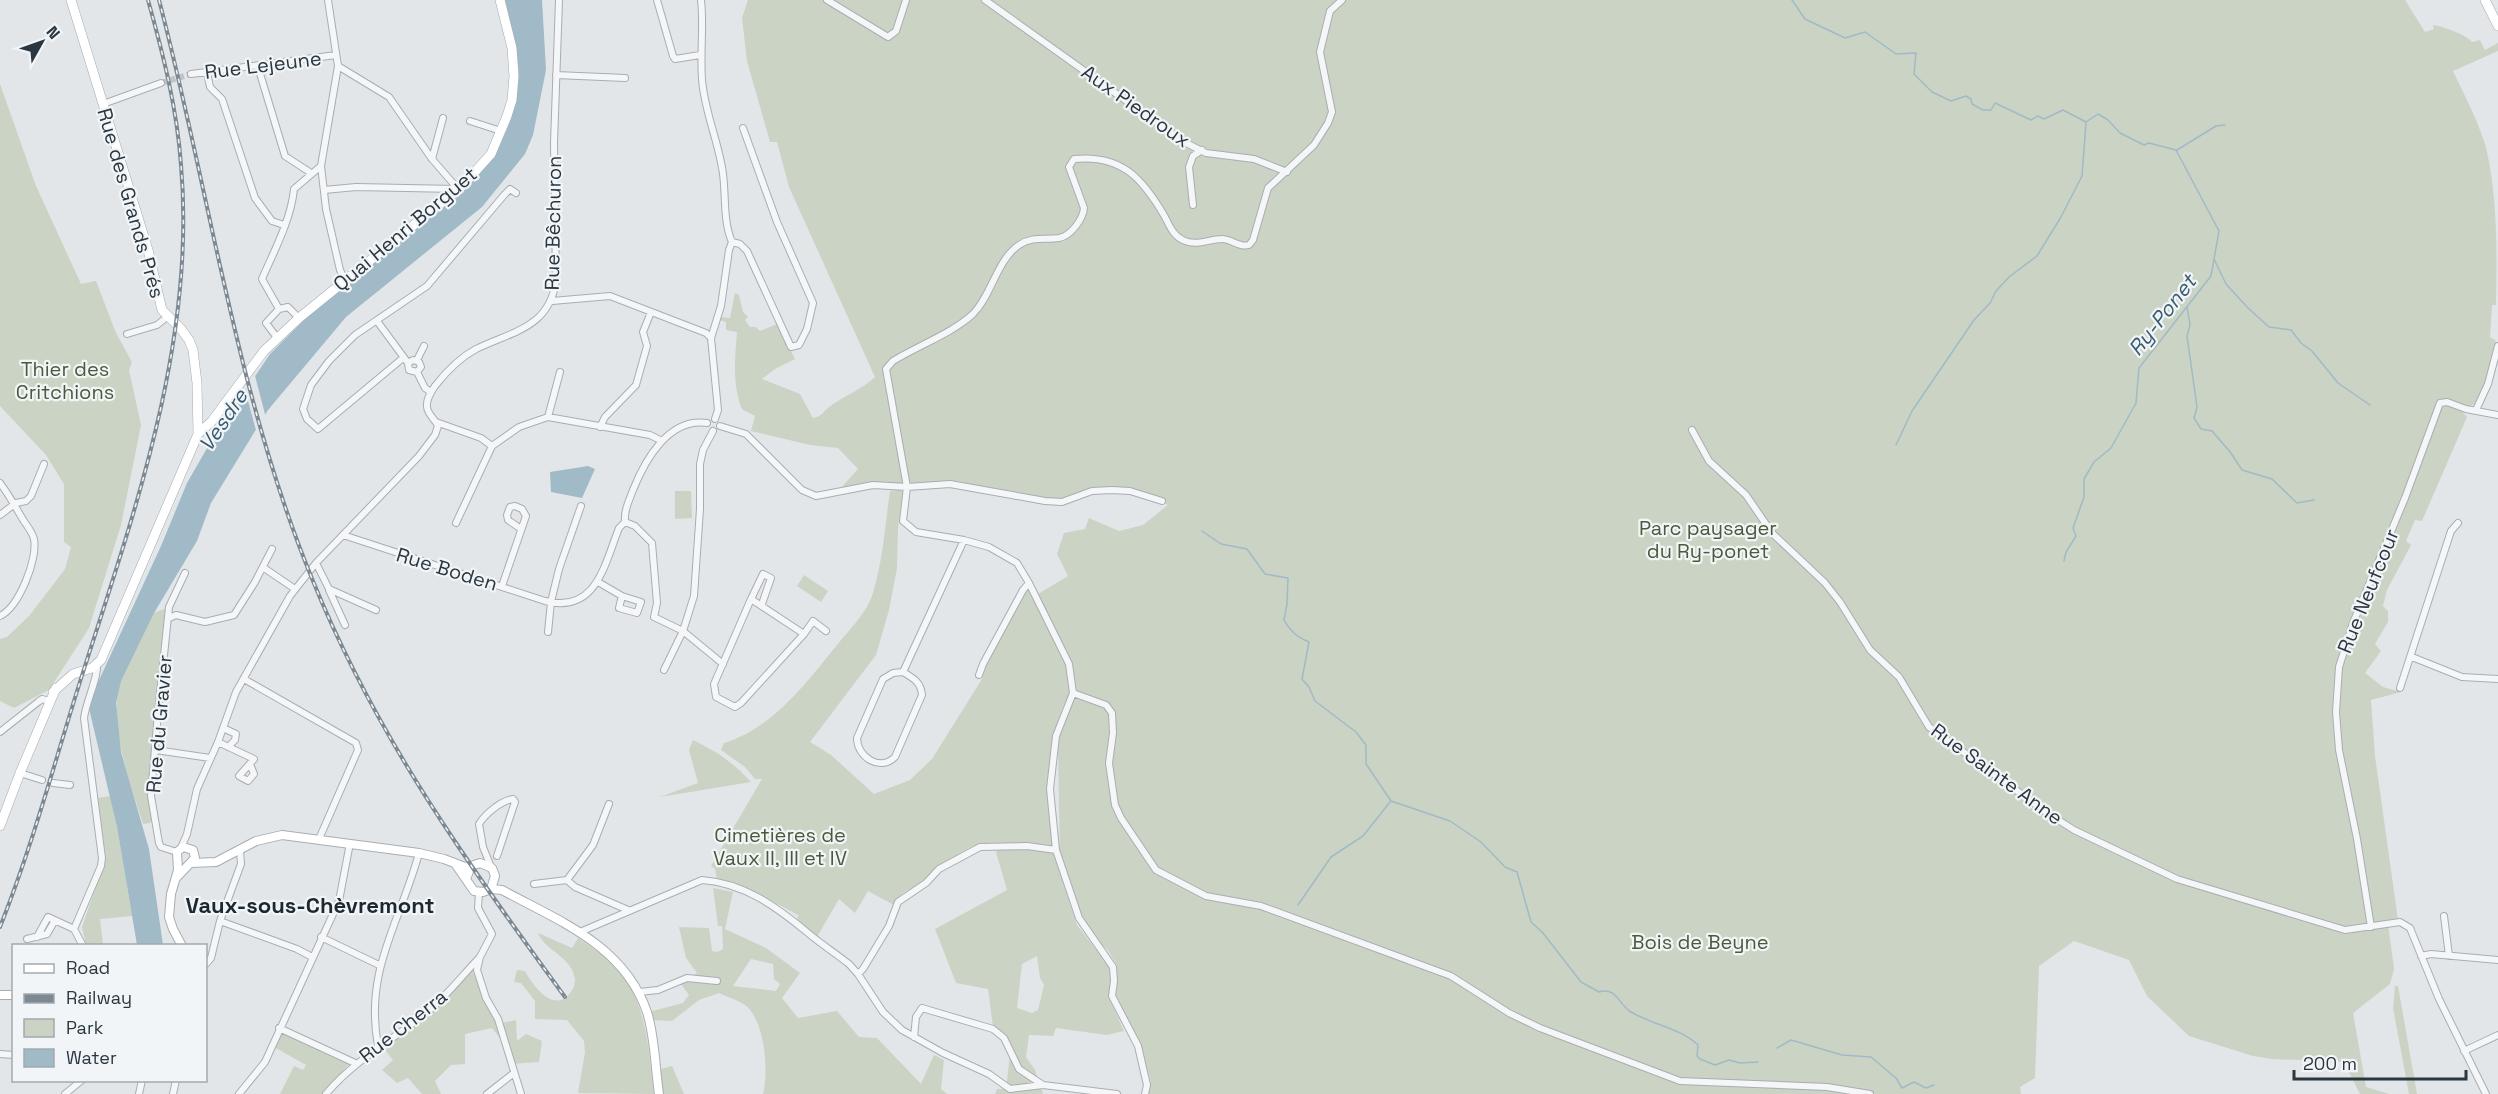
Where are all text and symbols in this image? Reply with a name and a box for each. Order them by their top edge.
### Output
north arrow [12,12,72,72]
text: N [42,22,65,44]
street label: Rue Lejeune [203,45,323,85]
street label: Aux Piedroux [1076,59,1196,153]
street label: Rue des Grands Prés [91,105,171,301]
street label: Rue Bêchuron [539,155,567,291]
street label: Quai Henri Borguet [328,161,482,297]
water label: Ry-Ponet [2122,267,2203,361]
park label: Thier des Critchions [16,356,114,405]
water label: Vesdre [192,382,254,456]
park label: Parc paysager du Ry-ponet [1639,515,1777,564]
street label: Rue Neufcour [2331,525,2405,657]
street label: Rue Boden [393,541,501,597]
street label: Rue du Gravier [140,654,178,794]
street label: Rue Sainte Anne [1926,717,2068,831]
park label: Cimetières de Vaux II, III et IV [713,822,847,871]
district label: Vaux-sous-Chèvremont [186,891,434,919]
park label: Bois de Beyne [1631,929,1769,955]
legend [12,944,207,1082]
text: Road [66,956,110,979]
street label: Rue Cherra [354,983,452,1069]
text: Railway [66,986,132,1009]
text: Park [66,1016,104,1039]
scale bar [2294,1043,2466,1081]
text: Water [66,1046,117,1069]
text: 200 m [2303,1052,2357,1075]

